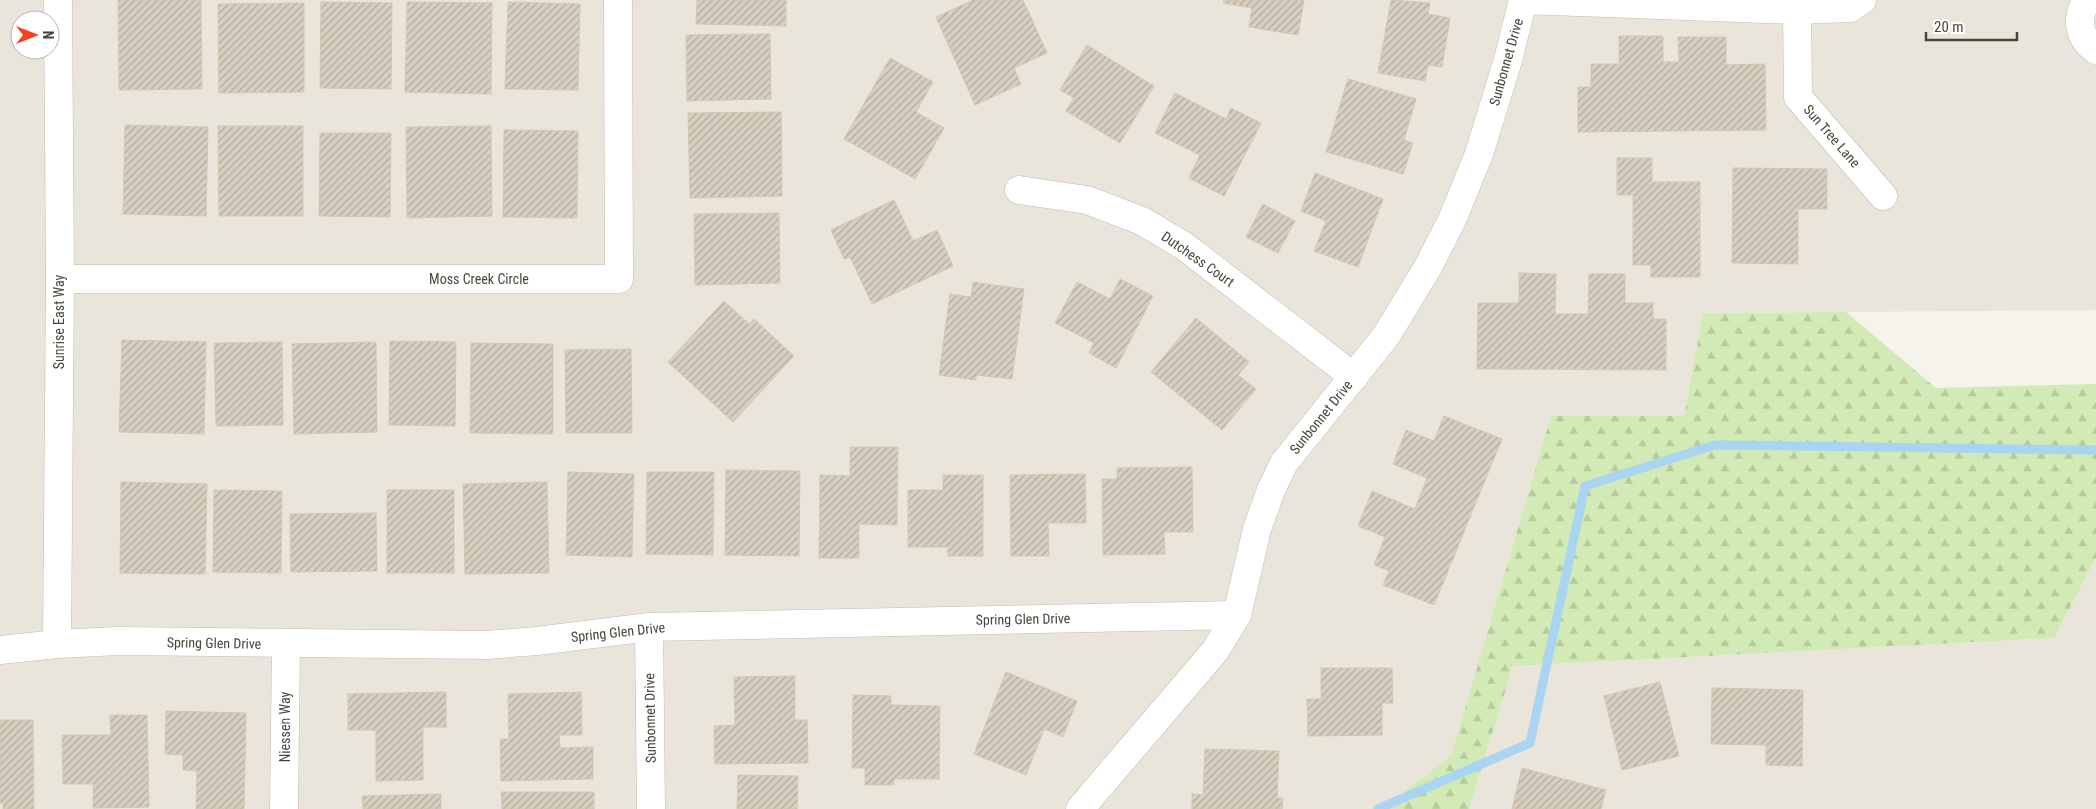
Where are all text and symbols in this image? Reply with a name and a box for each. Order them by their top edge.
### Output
north arrow [10,10,60,60]
scale bar [1926,10,2017,42]
street label: Sunbonnet Drive [1486,16,1526,108]
text: 20 m [1934,18,1964,36]
text: N [40,31,56,39]
street label: Sun Tree Lane [1800,101,1864,171]
street label: Dutchess Court [1159,228,1237,290]
street label: Moss Creek Circle [429,271,529,287]
street label: Sunrise East Way [51,274,67,369]
street label: Sunbonnet Drive [1286,377,1356,457]
street label: Spring Glen Drive [976,610,1071,628]
street label: Spring Glen Drive [570,619,666,645]
street label: Spring Glen Drive [167,634,262,652]
street label: Sunbonnet Drive [641,672,659,763]
street label: Niessen Way [277,692,293,762]

